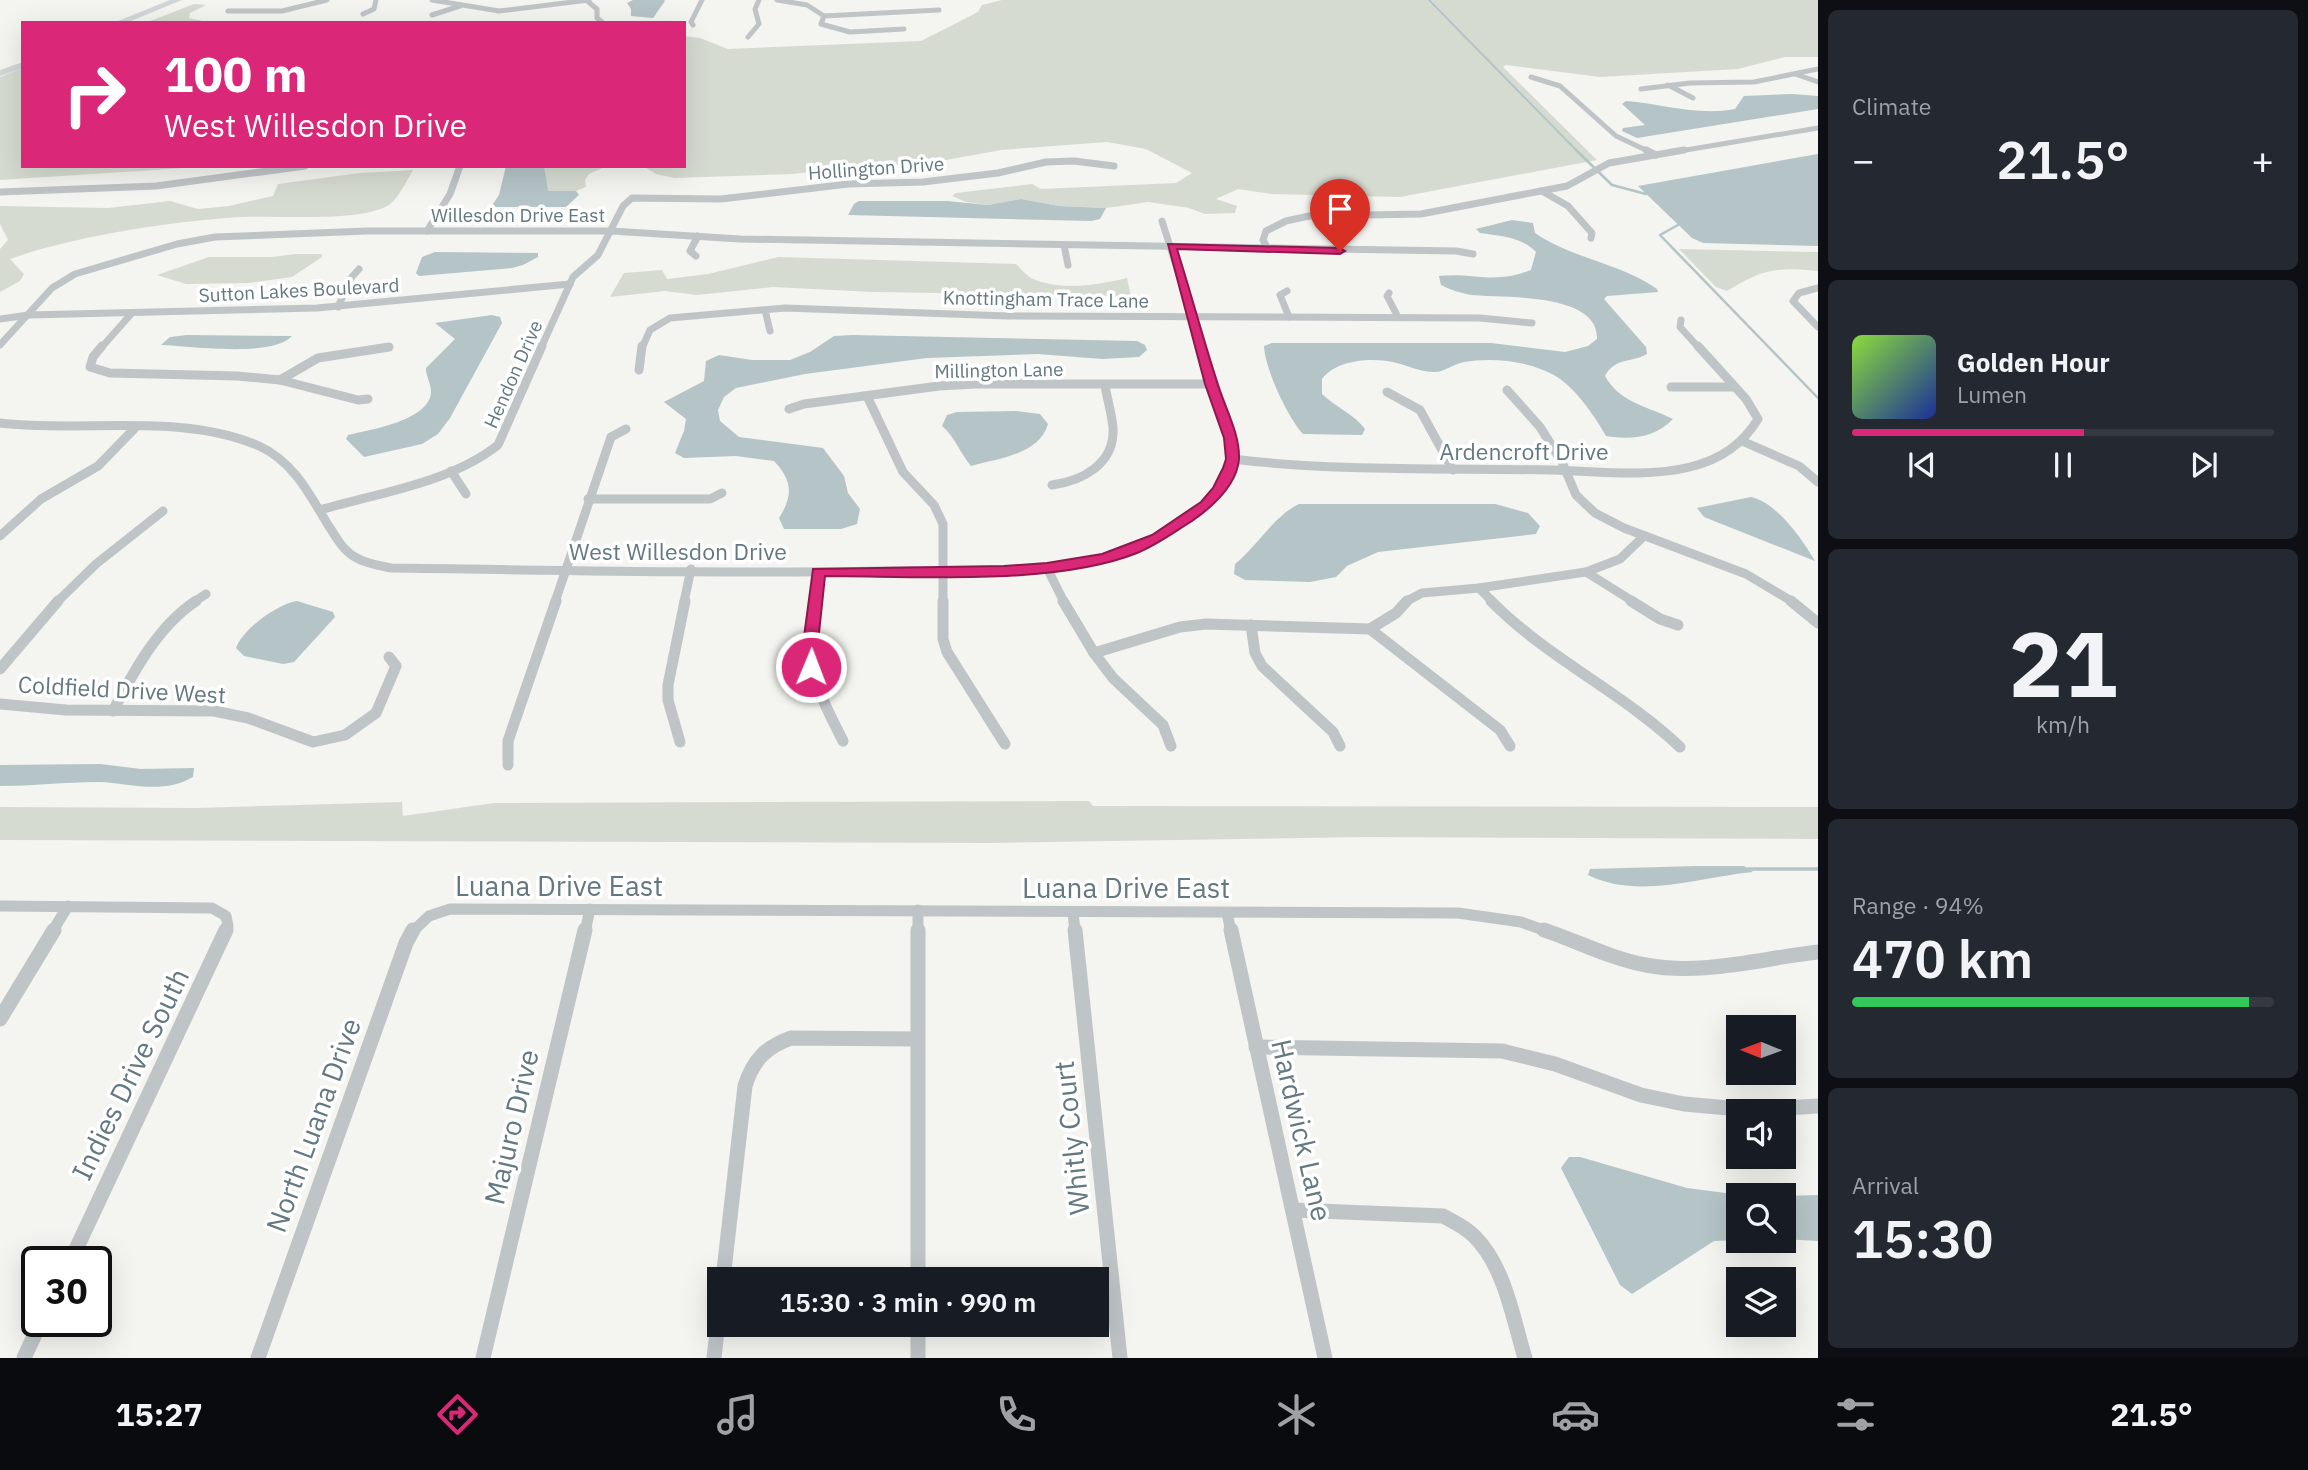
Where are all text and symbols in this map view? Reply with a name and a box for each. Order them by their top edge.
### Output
text: 100 m [164,42,308,105]
icon: right [49,49,140,140]
text: Climate [1852,91,1931,121]
text: West Willesdon Drive [164,104,467,146]
text: 21.5° [1996,126,2130,193]
text: − [1852,135,1875,184]
text: + [2251,135,2274,184]
street label: Hollington Drive [807,151,945,185]
pin [1310,179,1370,251]
icon: arrive [1321,190,1359,228]
street label: Willesdon Drive East [431,203,605,227]
street label: Sutton Lakes Boulevard [198,273,400,307]
street label: Knottingham Trace Lane [943,285,1149,313]
street label: Hendon Drive [479,316,547,432]
text: Golden Hour [1957,345,2110,379]
street label: Millington Lane [934,357,1064,383]
text: Lumen [1957,379,2027,409]
street label: Ardencroft Drive [1439,436,1609,466]
icon: previous [1903,446,1941,484]
icon: pause [2044,446,2082,484]
icon: next [2185,446,2223,484]
street label: West Willesdon Drive [569,536,787,566]
text: 21 [2008,604,2118,722]
position arrow [774,630,848,704]
street label: Coldfield Drive West [17,669,227,709]
text: km/h [2036,709,2090,739]
street label: Luana Drive East [455,867,663,904]
street label: Luana Drive East [1022,869,1230,906]
text: Range · 94% [1852,890,1984,920]
text: 470 km [1852,925,2033,992]
street label: Indies Drive South [63,962,197,1186]
street label: North Luana Drive [257,1013,369,1237]
north arrow [1726,1015,1796,1085]
map controls [1726,1015,1796,1337]
street label: Hardwick Lane [1263,1036,1341,1224]
street label: Majuro Drive [475,1046,547,1208]
street label: Whitly Court [1045,1059,1097,1217]
button: sound [1726,1099,1796,1169]
text: Arrival [1852,1170,1919,1200]
button: search [1726,1183,1796,1253]
text: 15:30 [1852,1205,1993,1272]
speed limit sign: 30 [21,1246,112,1337]
button: layers [1726,1267,1796,1337]
text: 15:30 · 3 min · 990 m [780,1285,1036,1319]
icon: directions [433,1390,482,1439]
icon: music [713,1390,762,1439]
icon: phone [992,1390,1041,1439]
icon: climate [1272,1390,1321,1439]
icon: car [1551,1390,1600,1439]
icon: filters [1831,1390,1880,1439]
text: 15:27 [115,1393,203,1435]
text: 21.5° [2110,1393,2193,1435]

